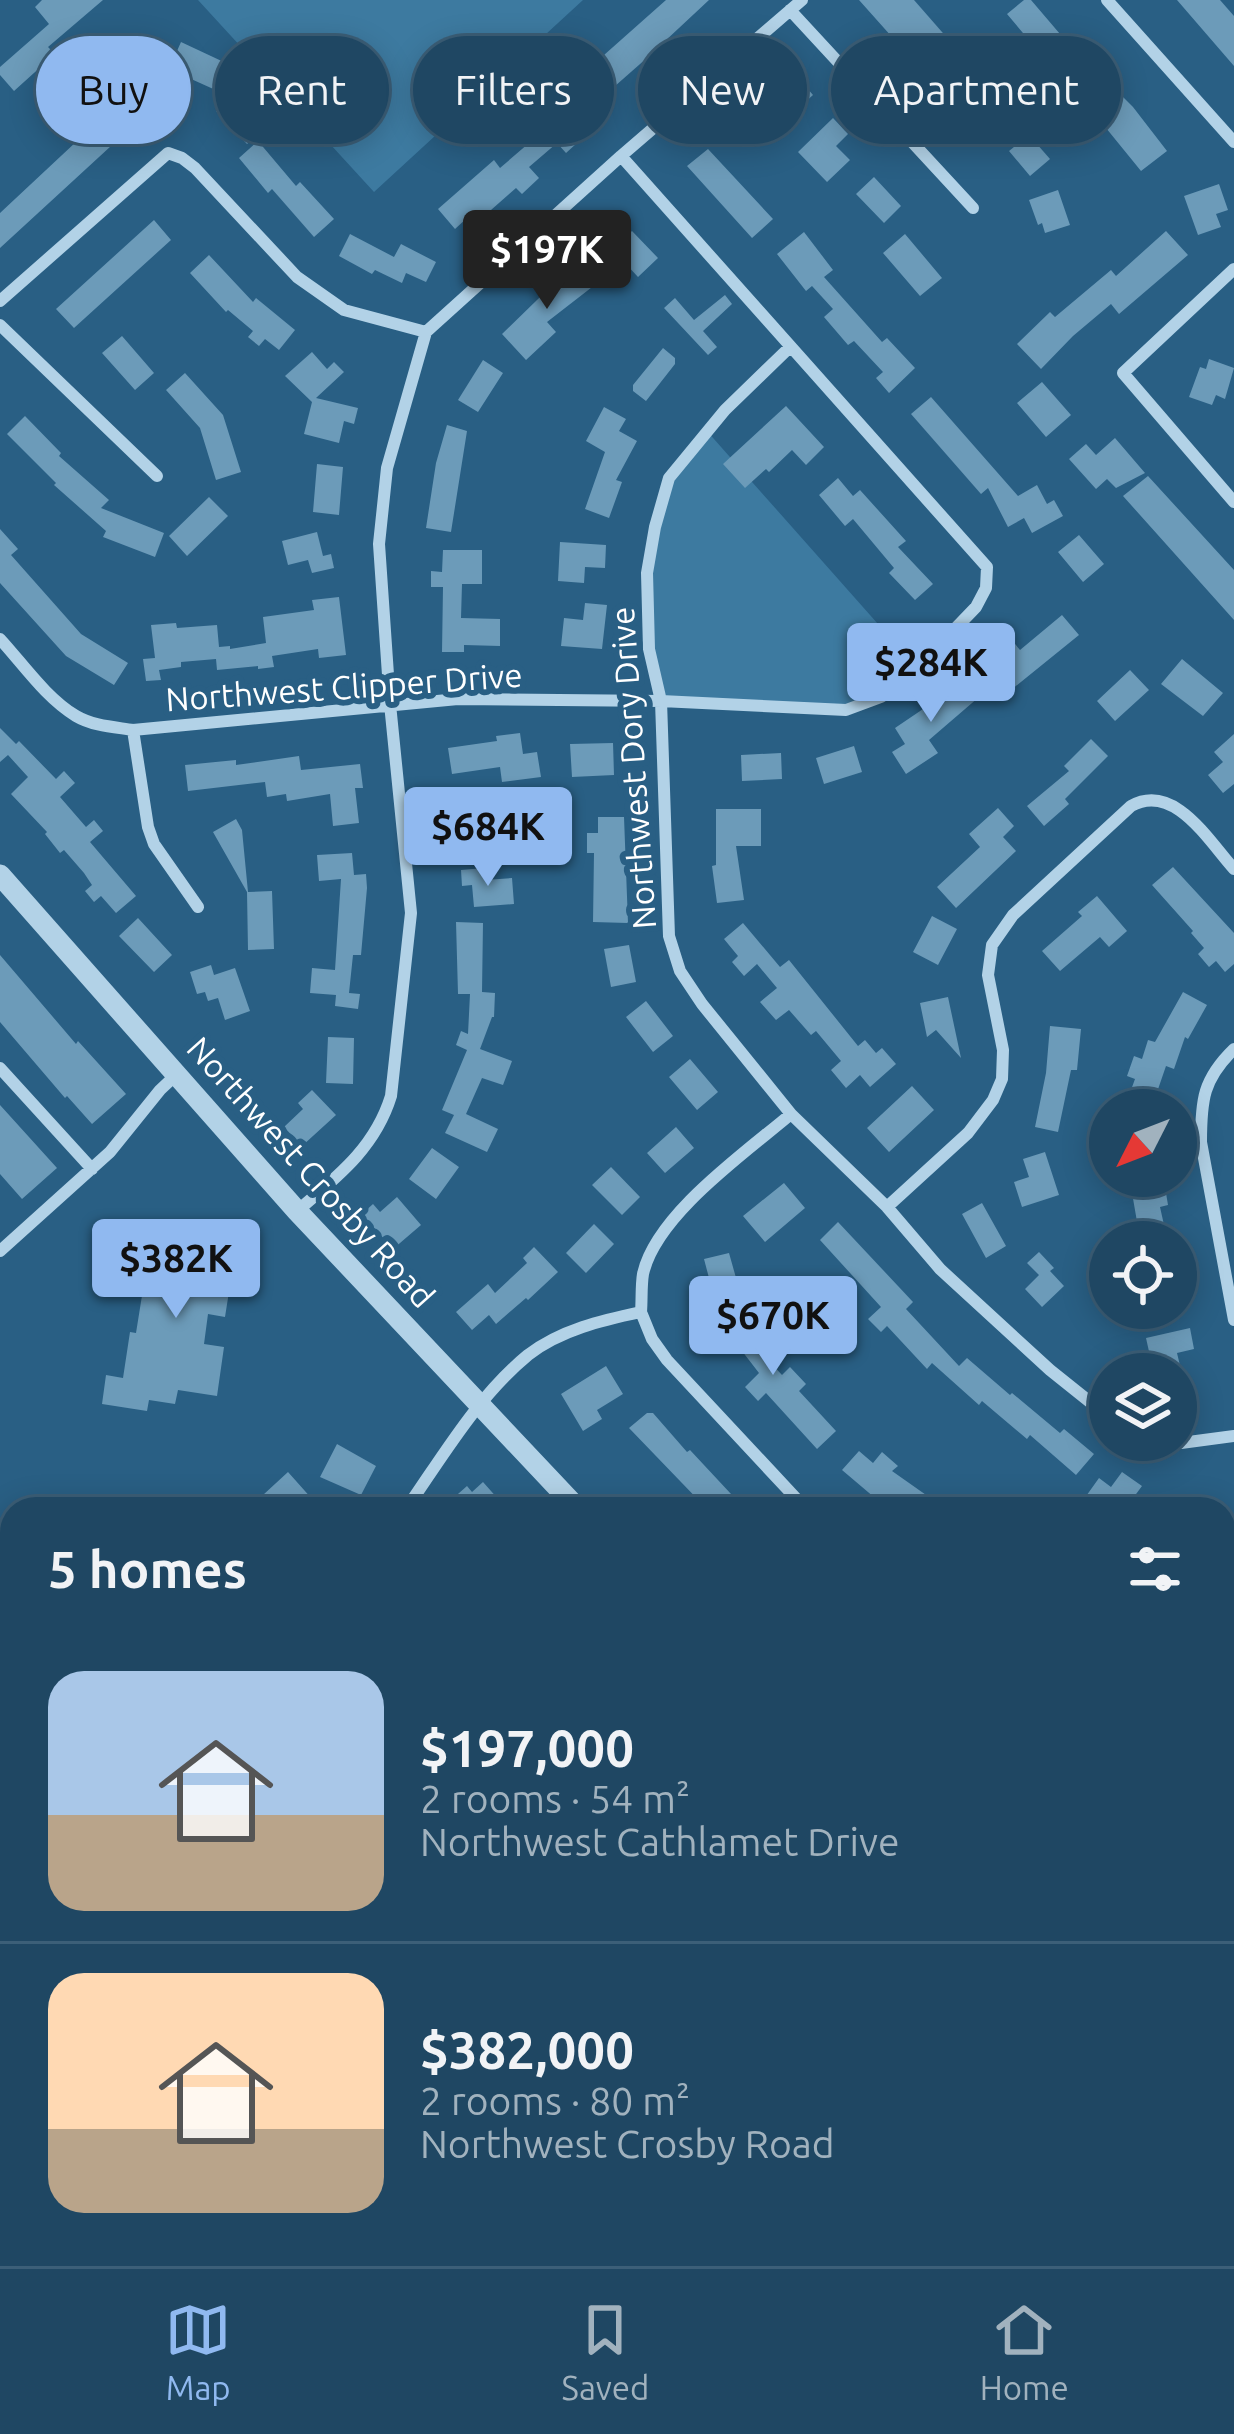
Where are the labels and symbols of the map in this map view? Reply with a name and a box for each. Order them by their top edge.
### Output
pin: $197K [463,210,631,312]
street label: Northwest Dory Drive [603,606,662,930]
pin: $284K [847,623,1015,725]
street label: Northwest Clipper Drive [164,656,524,717]
pin: $684K [404,787,572,889]
street label: Northwest Crosby Road [180,1029,443,1314]
north arrow [1089,1089,1197,1197]
pin: $382K [92,1219,260,1321]
pin: $670K [689,1276,857,1378]

